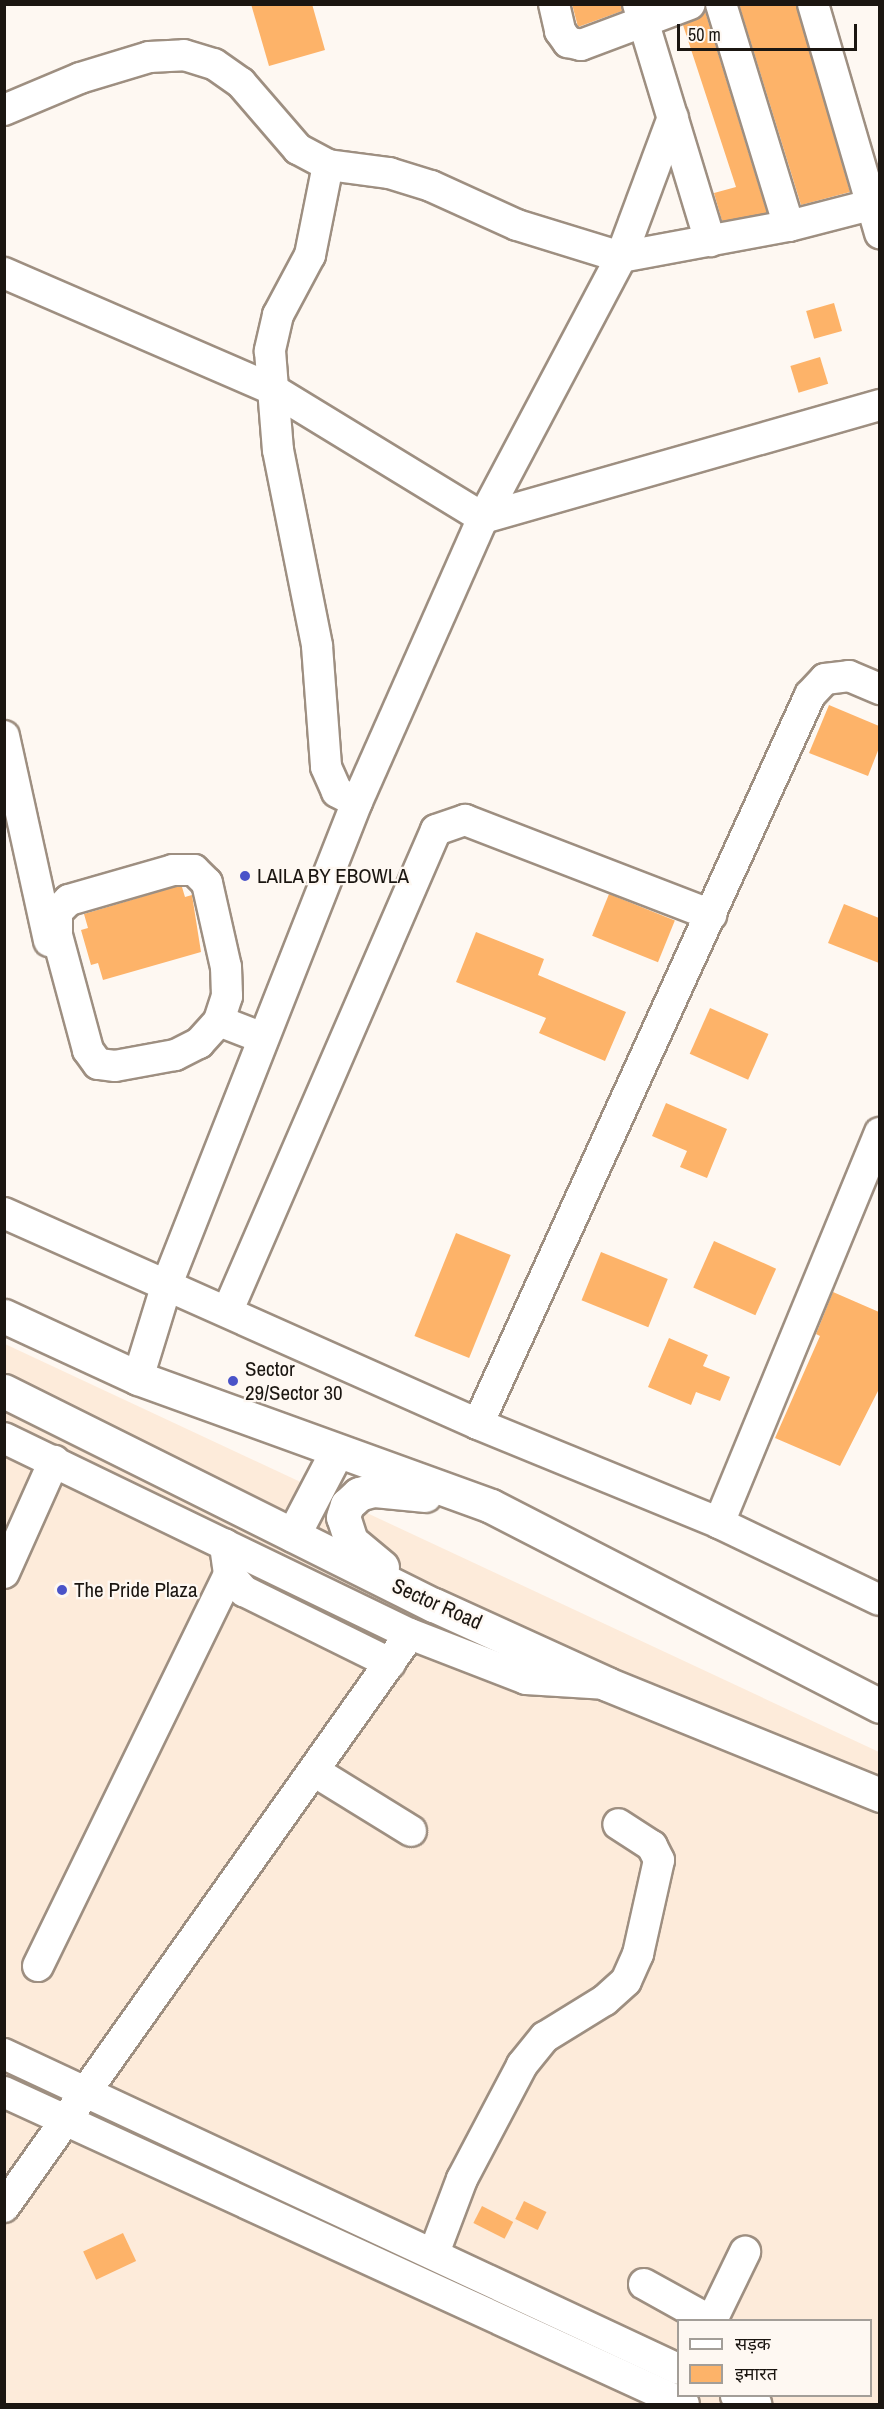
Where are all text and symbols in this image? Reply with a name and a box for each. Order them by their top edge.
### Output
scale bar [680,12,860,50]
text: 50 m [688,22,721,47]
place label: LAILA BY EBOWLA [257,863,410,889]
marker: LAILA BY EBOWLA [238,869,252,883]
place label: Sector 29/Sector 30 [245,1356,343,1406]
marker: Sector 29/Sector 30 [226,1374,240,1388]
street label: Sector Road [388,1573,486,1635]
place label: The Pride Plaza [74,1577,197,1603]
marker: The Pride Plaza [55,1583,69,1597]
legend [677,2319,872,2397]
text: सड़क [735,2331,771,2356]
text: इमारत [735,2361,777,2386]

